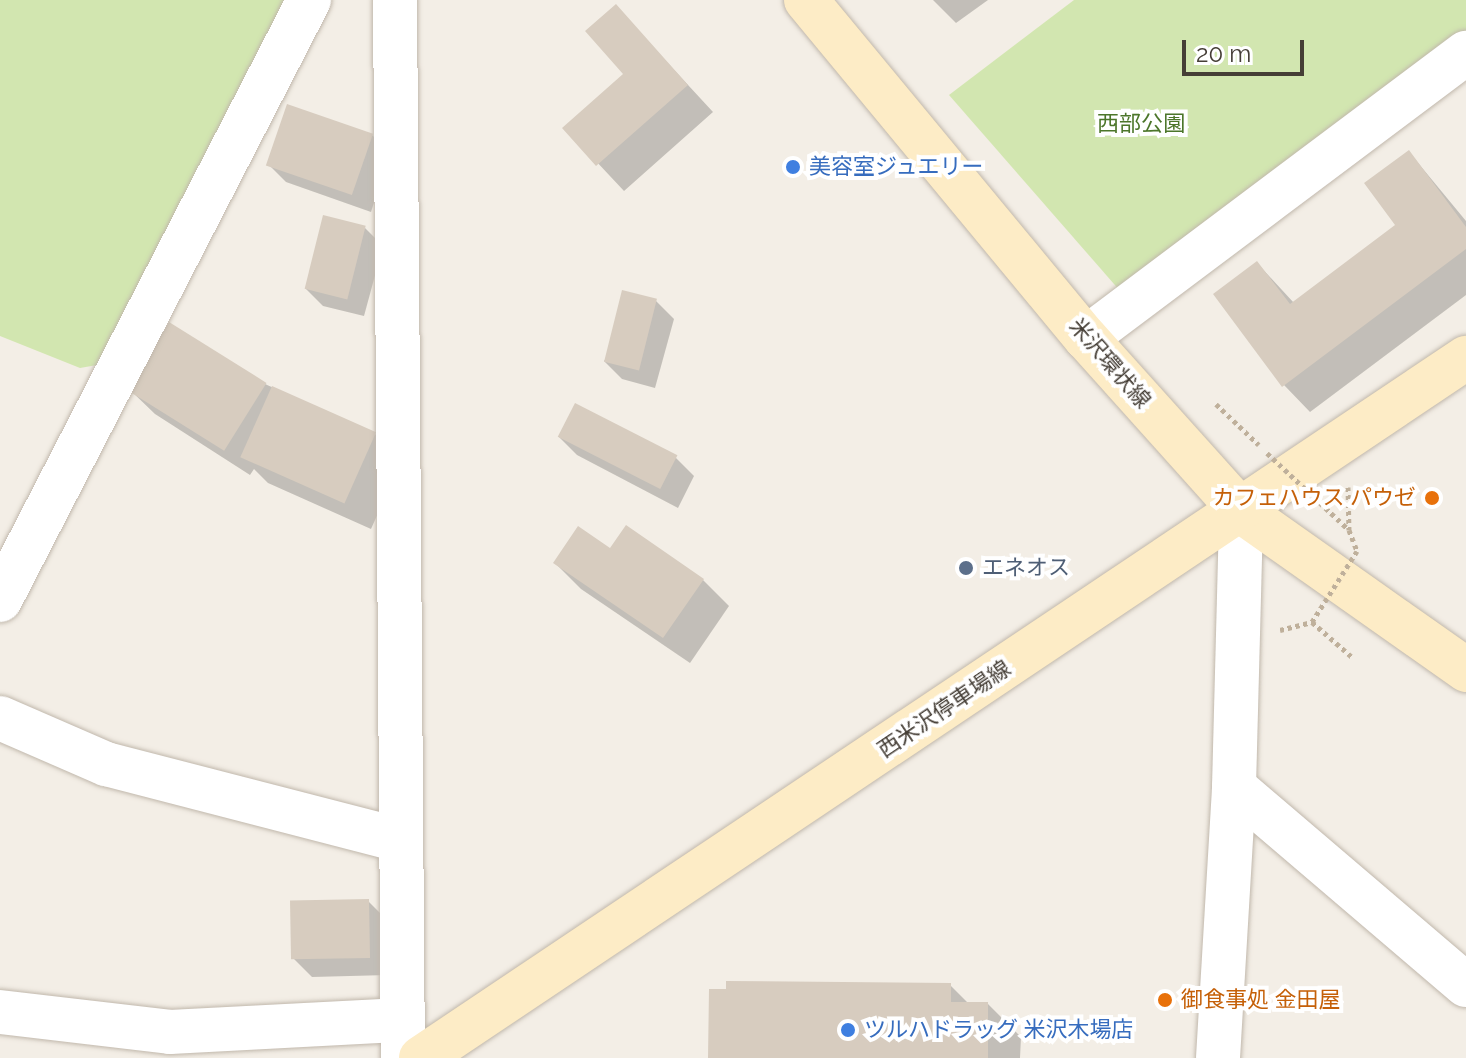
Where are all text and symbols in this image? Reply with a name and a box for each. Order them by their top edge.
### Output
scale bar [1186,24,1308,74]
text: 20 m [1196,39,1251,68]
park label: 西部公園 [1097,111,1185,137]
place label: 美容室ジュエリー [809,154,985,180]
marker: 美容室ジュエリー [784,158,802,176]
street label: 米沢環状線 [1064,313,1156,413]
place label: カフェハウス パウゼ [1212,485,1416,511]
marker: カフェハウス パウゼ [1423,489,1441,507]
place label: エネオス [982,555,1070,581]
marker: エネオス [957,559,975,577]
street label: 西米沢停車場線 [873,655,1015,763]
place label: 御食事処 金田屋 [1181,987,1341,1013]
marker: 御食事処 金田屋 [1156,991,1174,1009]
place label: ツルハドラッグ 米沢木場店 [864,1017,1134,1043]
marker: ツルハドラッグ 米沢木場店 [839,1021,857,1039]

